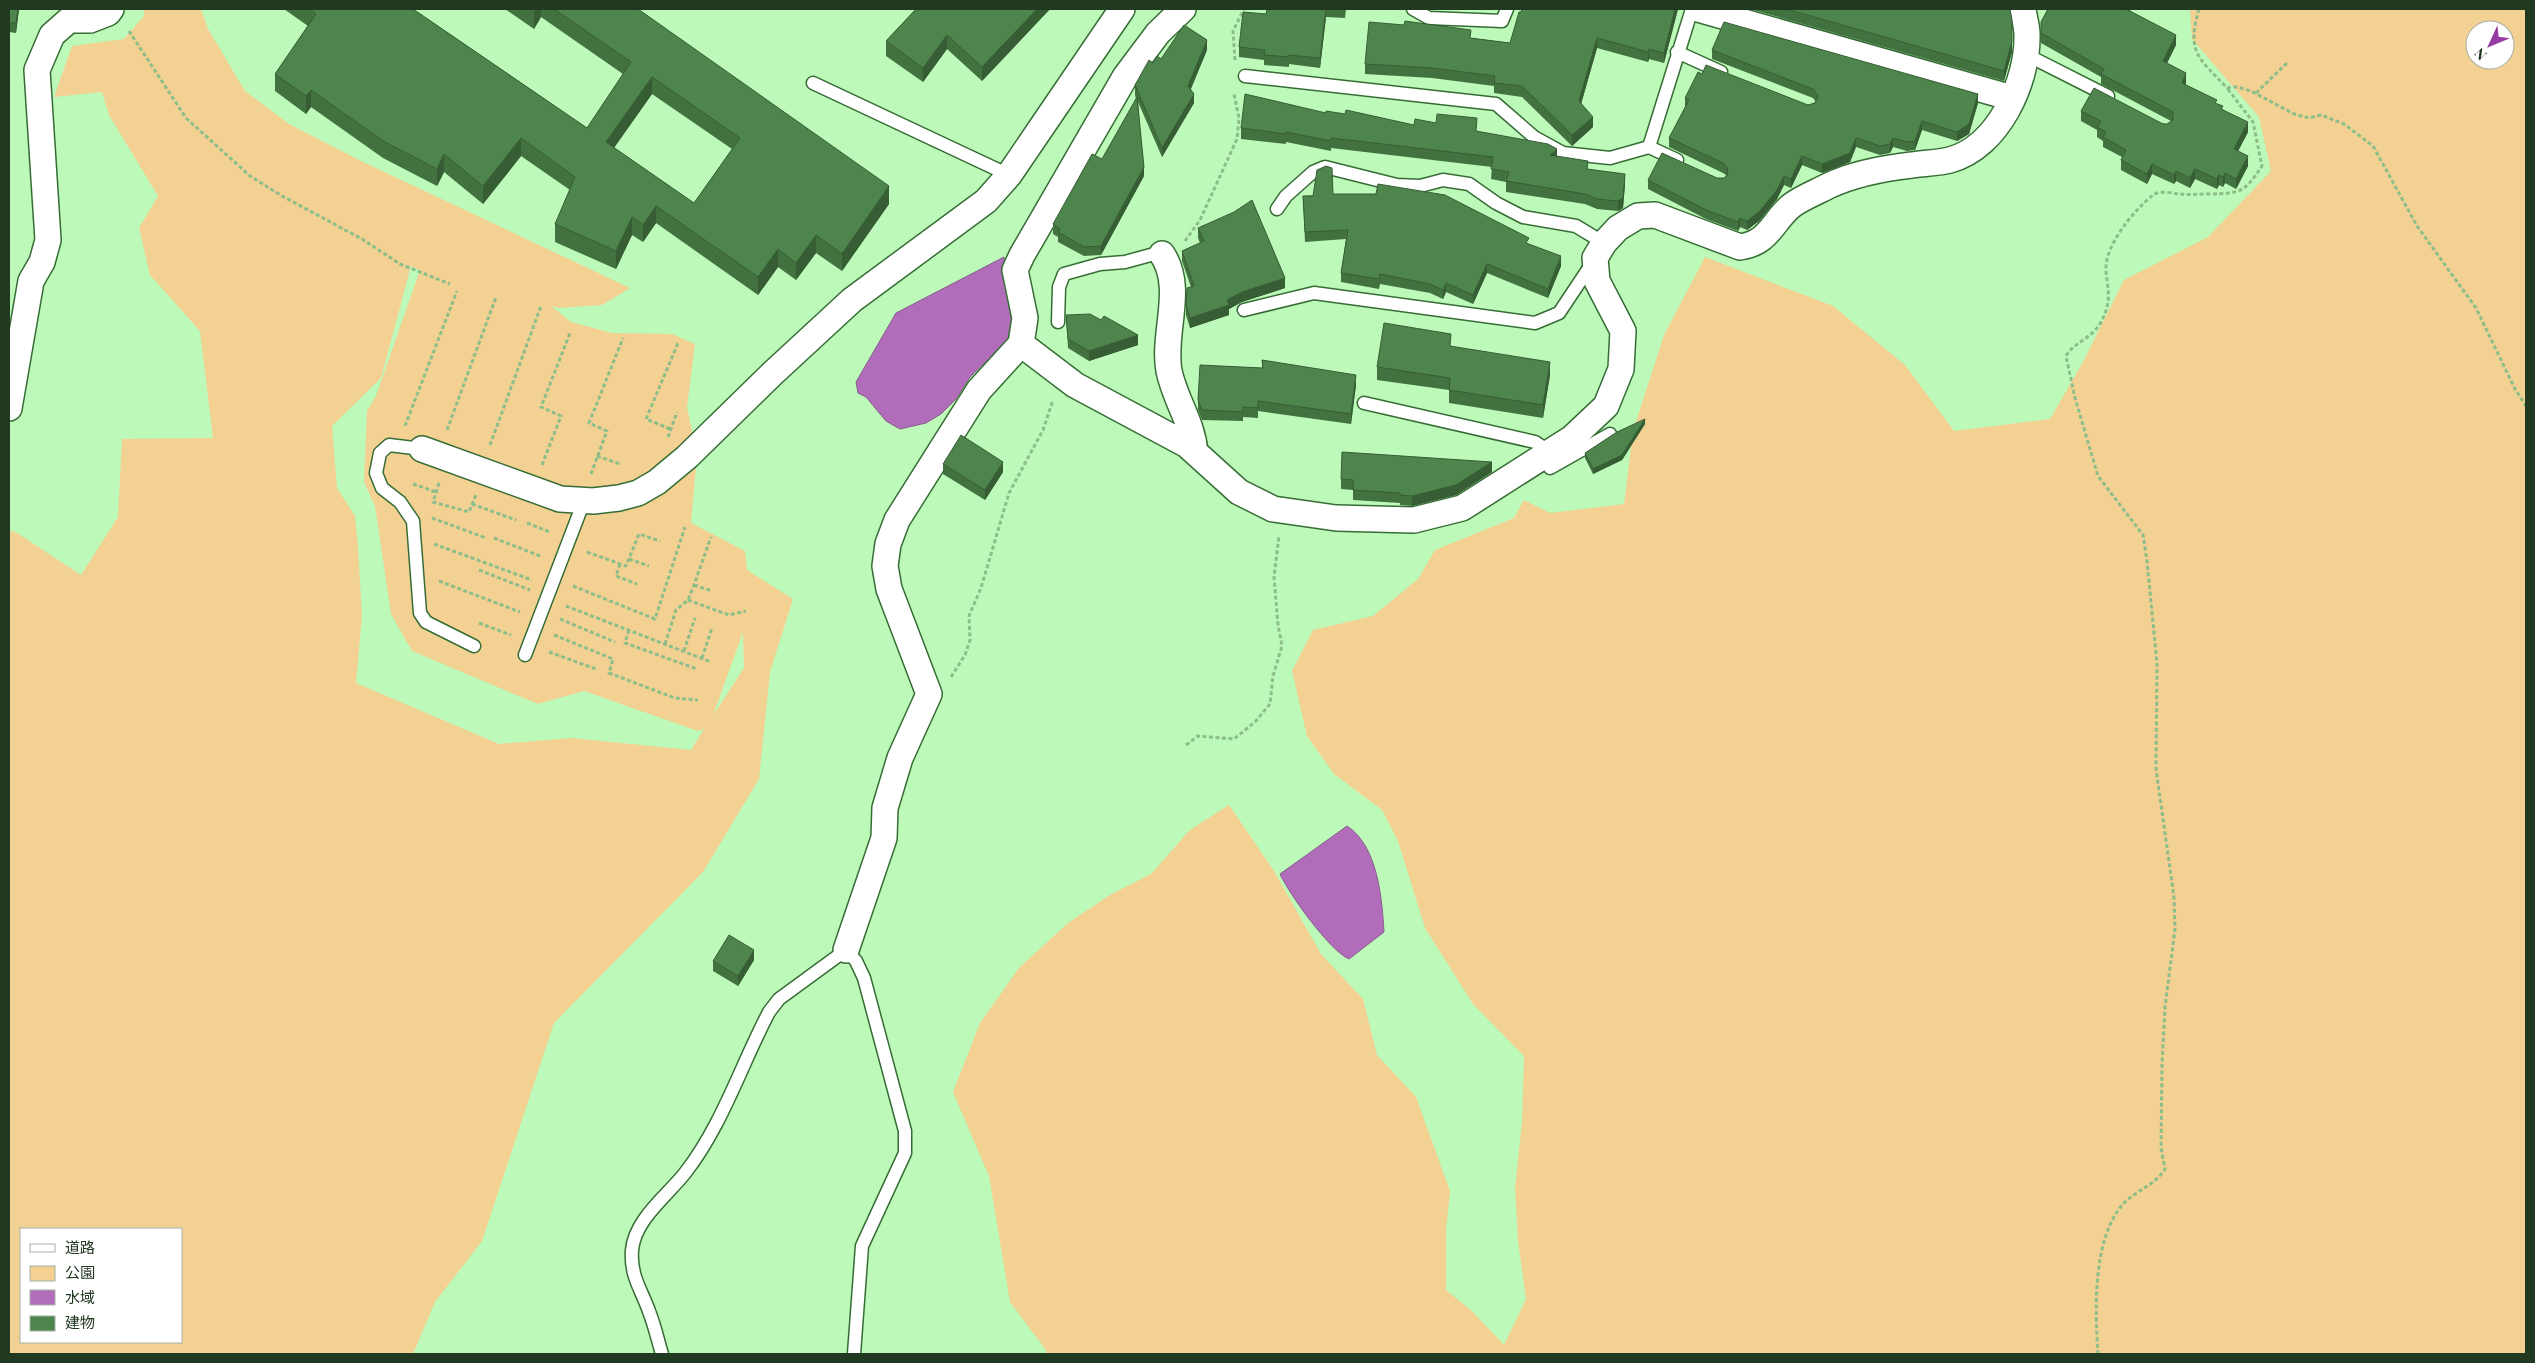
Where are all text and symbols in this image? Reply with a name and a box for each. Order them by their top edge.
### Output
north arrow [2465,20,2515,70]
text: N [2470,44,2491,65]
legend [20,1228,182,1343]
text: 道路 [65,1237,95,1257]
text: 公園 [65,1262,95,1282]
text: 水域 [65,1287,95,1307]
text: 建物 [65,1312,95,1332]

